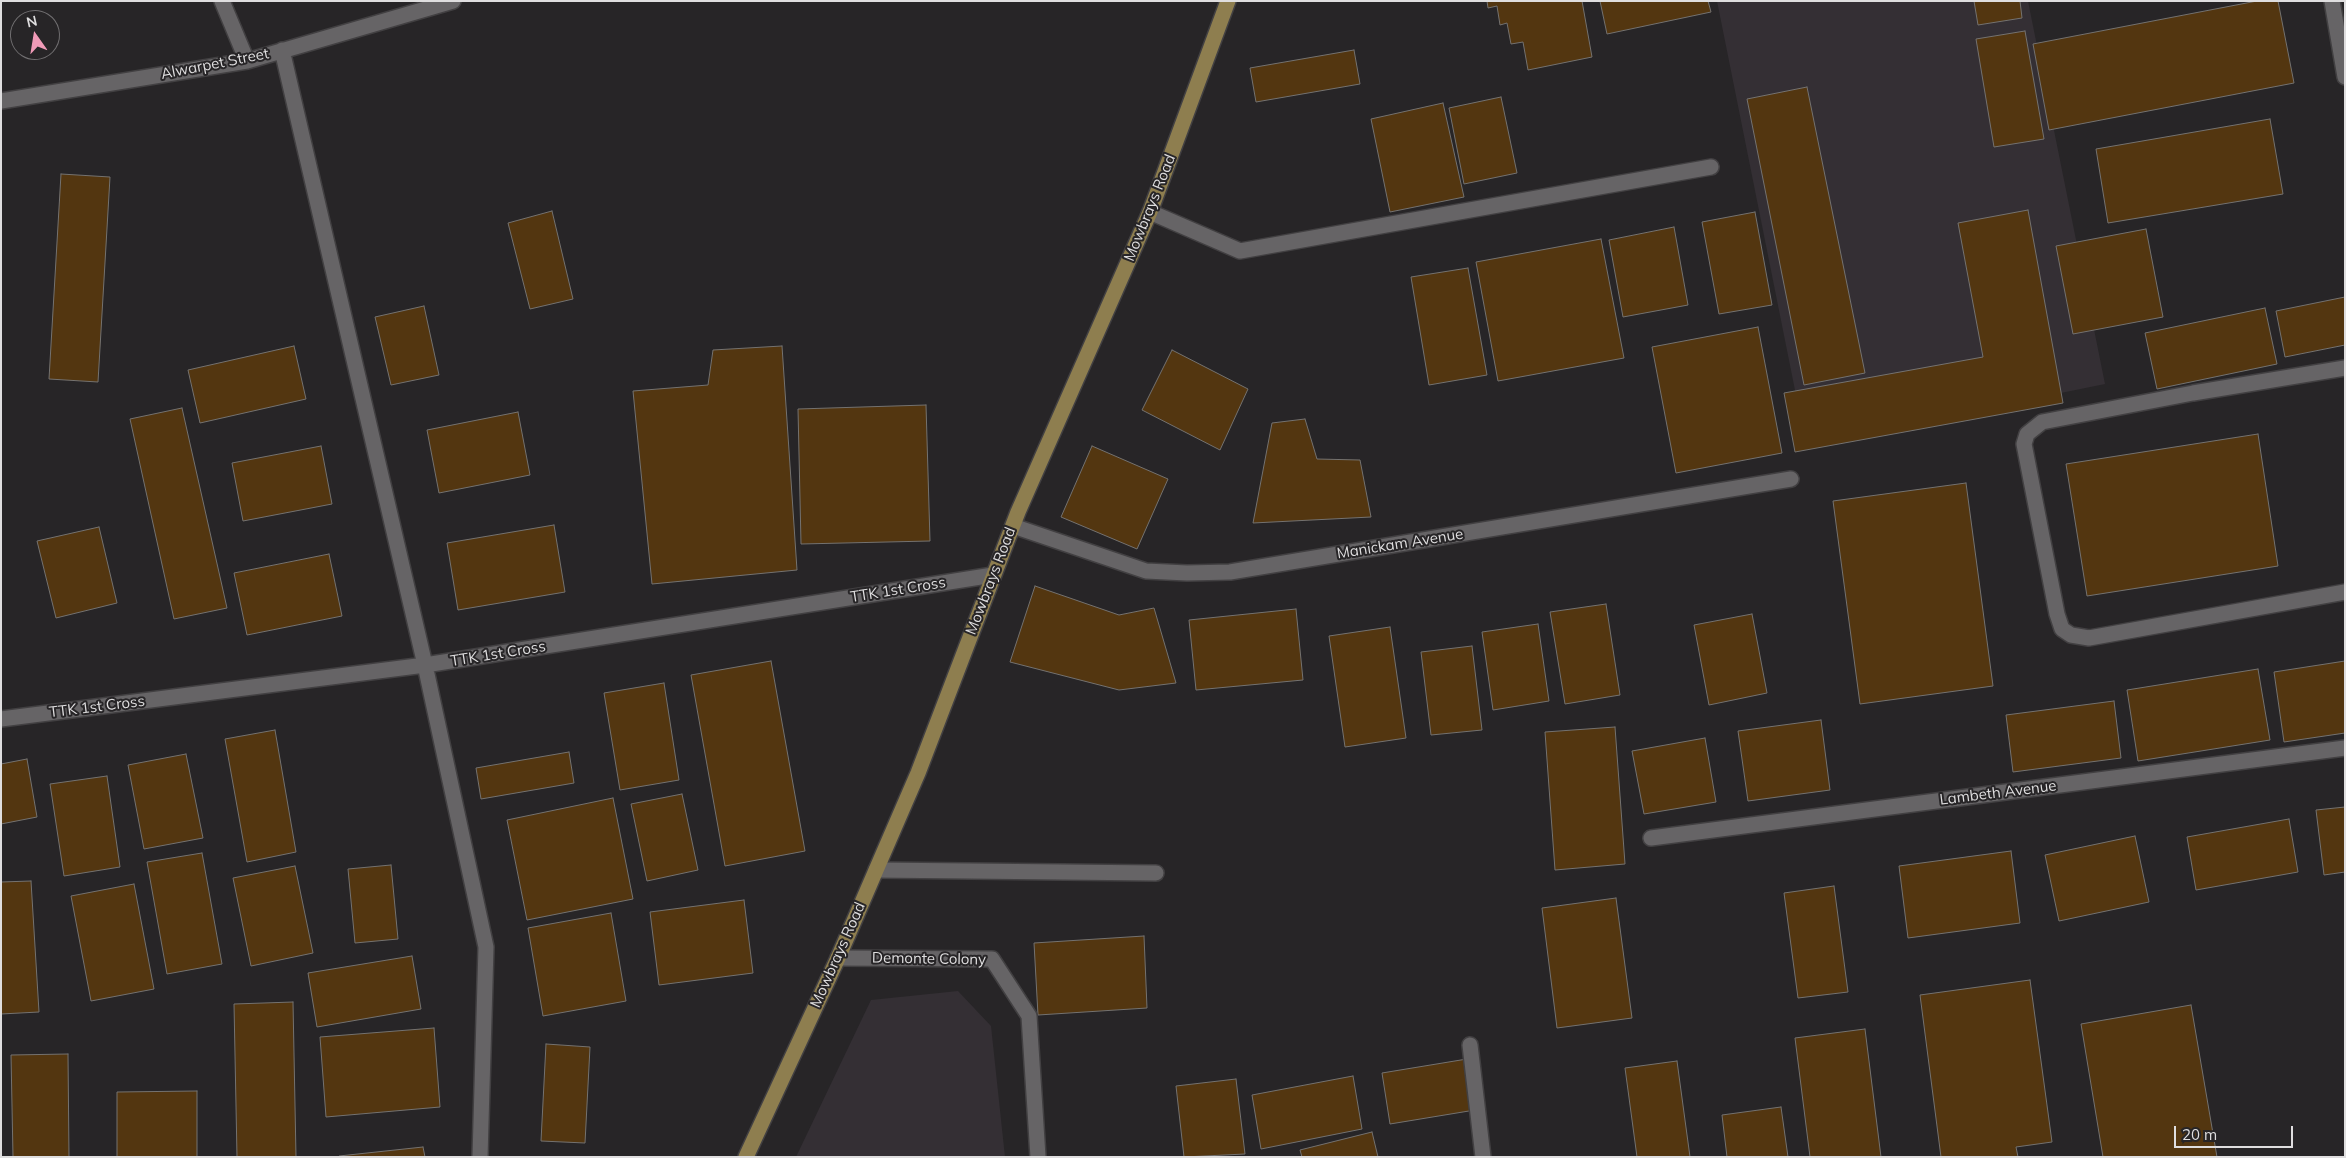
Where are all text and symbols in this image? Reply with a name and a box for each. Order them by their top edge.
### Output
north arrow [10,10,60,60]
text: N [25,11,39,31]
street label: Alwarpet Street [159,45,271,83]
street label: Mowbrays Road [1120,152,1180,264]
street label: Mowbrays Road [962,525,1020,637]
street label: Manickam Avenue [1336,525,1464,563]
street label: TTK 1st Cross [849,574,947,606]
street label: TTK 1st Cross [449,638,547,670]
street label: TTK 1st Cross [48,692,146,722]
street label: Lambeth Avenue [1938,777,2058,809]
street label: Mowbrays Road [807,899,869,1011]
street label: Demonte Colony [872,949,986,969]
scale bar [2176,1116,2295,1148]
text: 20 m [2182,1125,2217,1144]

